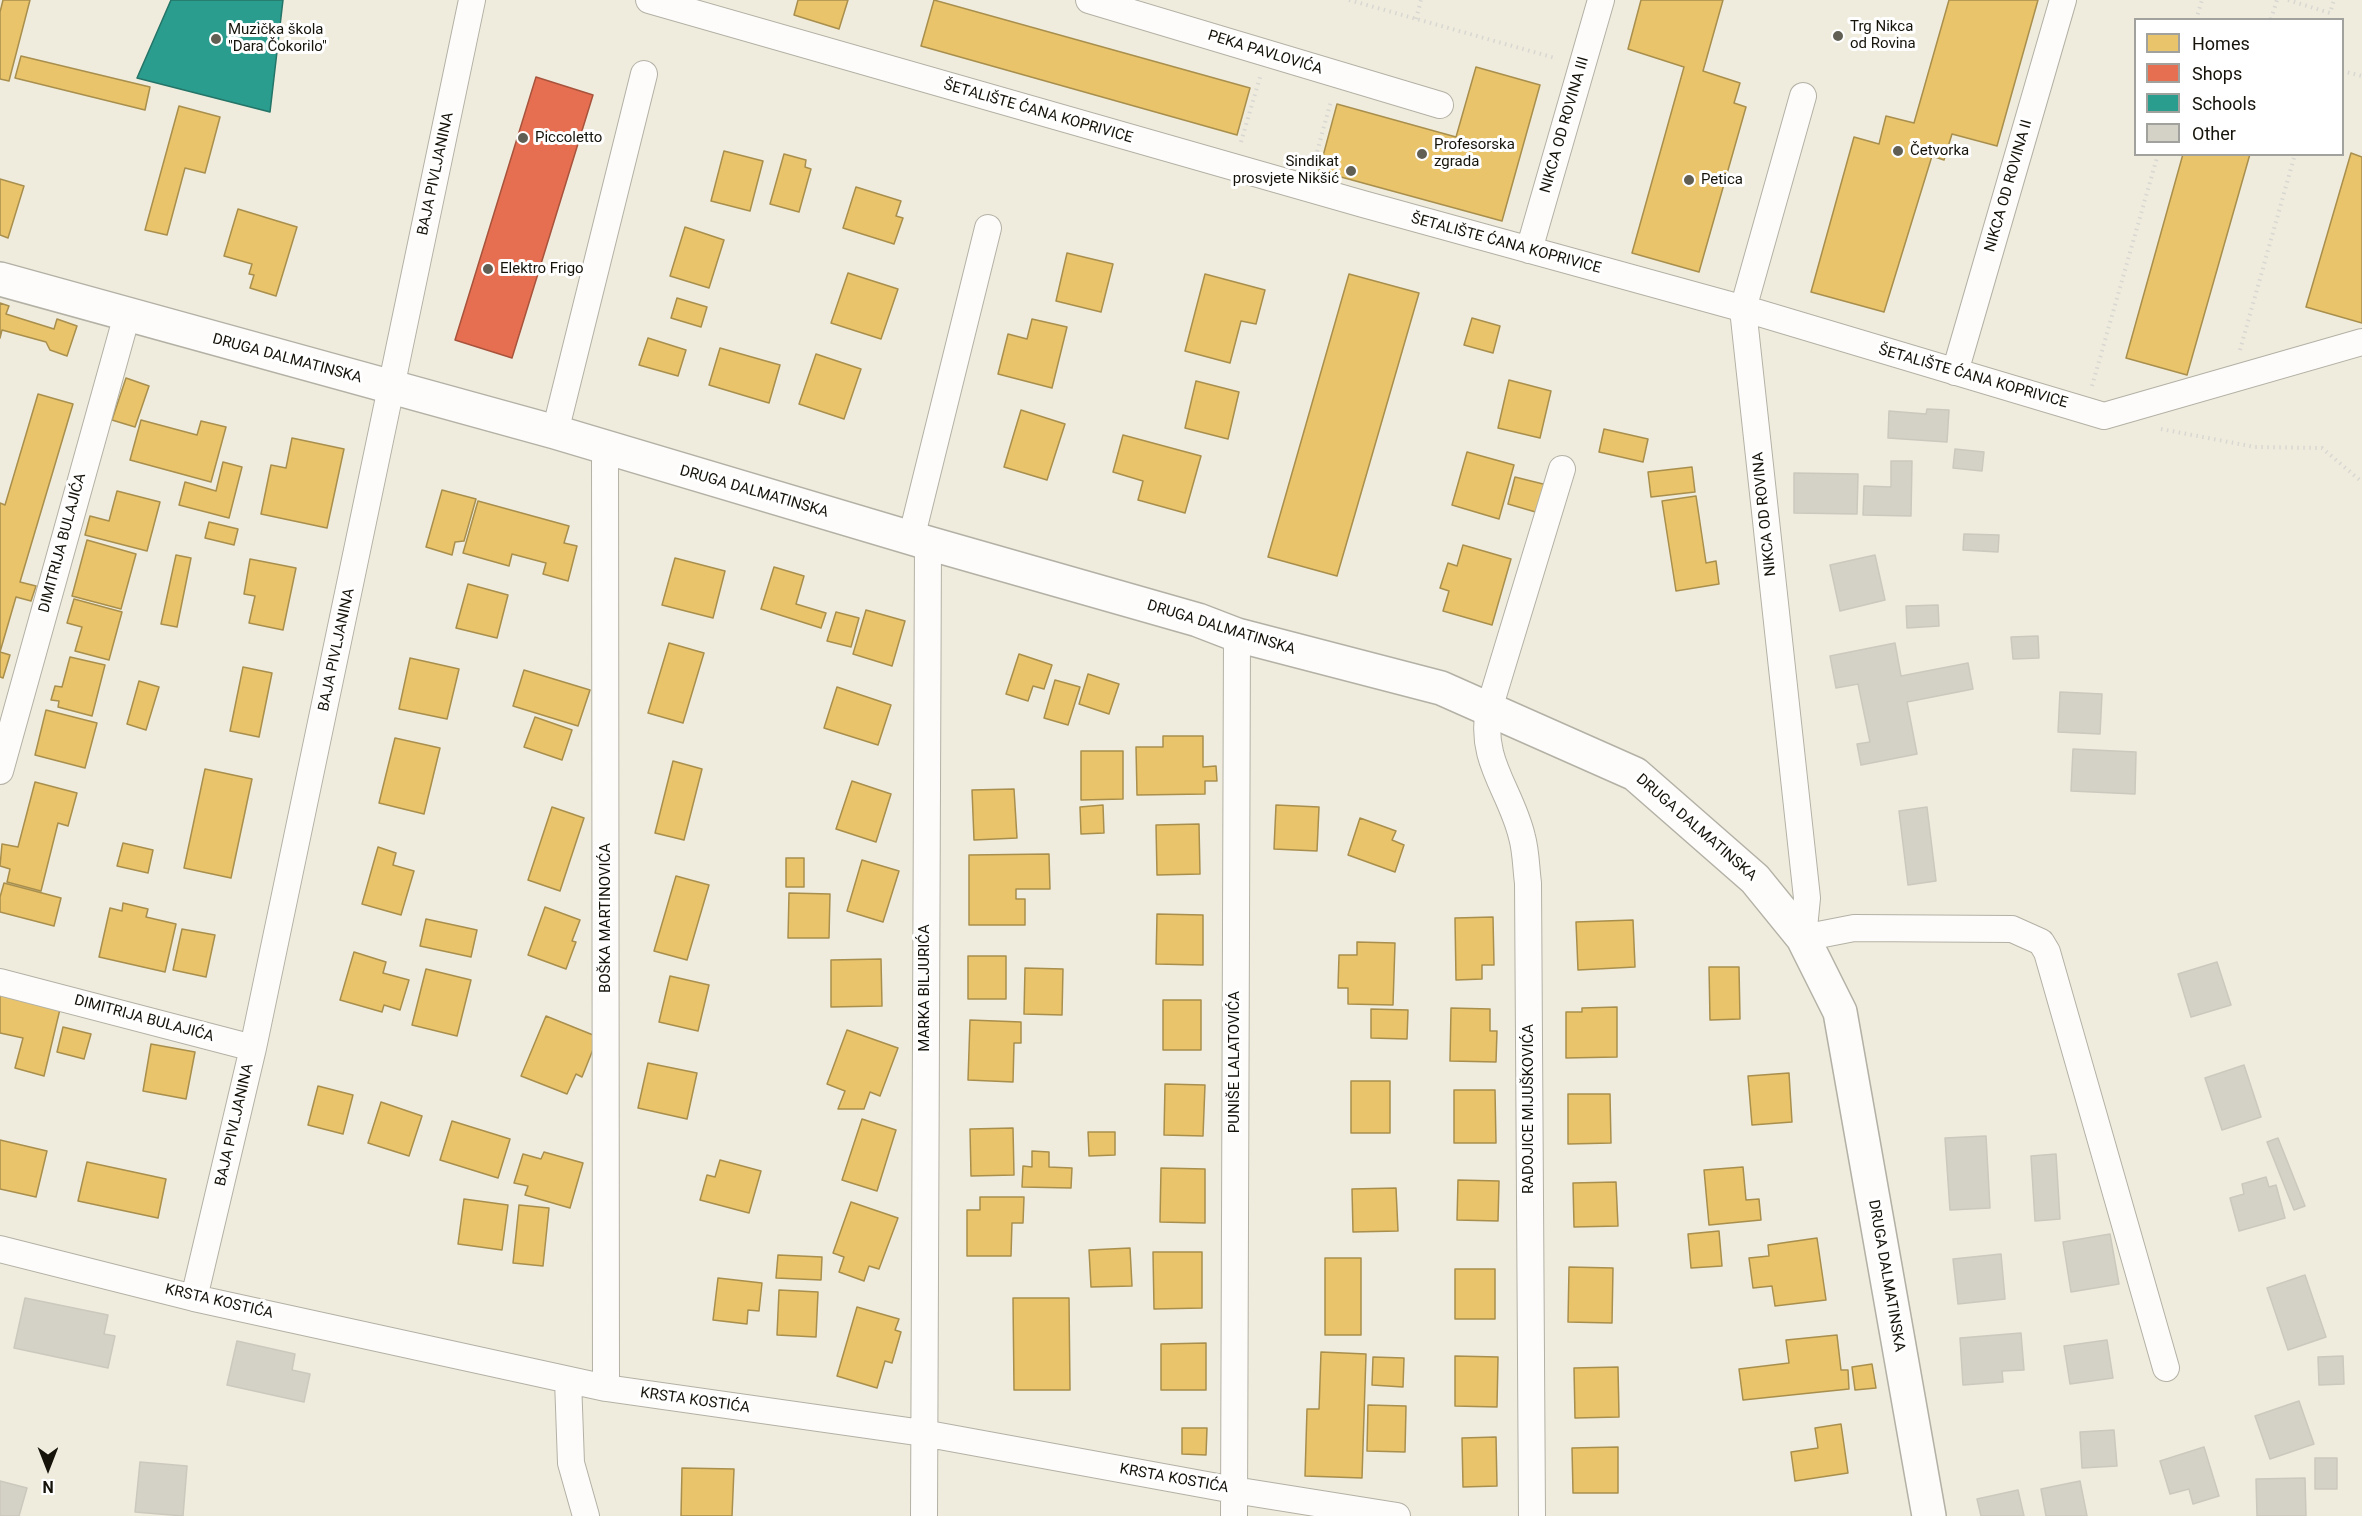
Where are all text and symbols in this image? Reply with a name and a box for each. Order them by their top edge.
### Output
place label: Trg Nikca od Rovina [1850,18,1916,53]
legend [2134,18,2344,156]
place label: Muzička škola "Dara Čokorilo" [228,21,327,56]
street label: PEKA PAVLOVIĆA [1205,27,1325,79]
marker: Trg Nikca od Rovina [1831,29,1845,43]
marker: Muzička škola "Dara Čokorilo" [209,32,223,46]
text: Homes [2192,33,2250,54]
street label: NIKCA OD ROVINA III [1537,55,1593,195]
text: Shops [2192,63,2242,84]
street label: ŠETALIŠTE ĆANA KOPRIVICE [941,76,1135,148]
text: Schools [2192,93,2256,114]
street label: BAJA PIVLJANINA [414,111,458,237]
street label: NIKCA OD ROVINA II [1982,118,2036,254]
text: Other [2192,123,2236,144]
place label: Piccoletto [535,129,602,147]
marker: Piccoletto [516,131,530,145]
place label: Profesorska zgrada [1434,136,1515,171]
place label: Četvorka [1910,142,1969,160]
marker: Četvorka [1891,144,1905,158]
marker: Profesorska zgrada [1415,147,1429,161]
place label: Sindikat prosvjete Nikšić [1233,153,1339,188]
marker: Sindikat prosvjete Nikšić [1344,164,1358,178]
place label: Petica [1701,171,1743,189]
marker: Petica [1682,173,1696,187]
street label: ŠETALIŠTE ĆANA KOPRIVICE [1409,210,1603,278]
place label: Elektro Frigo [500,260,584,278]
marker: Elektro Frigo [481,262,495,276]
street label: DRUGA DALMATINSKA [210,330,364,388]
street label: ŠETALIŠTE ĆANA KOPRIVICE [1876,341,2070,413]
street label: NIKCA OD ROVINA [1750,451,1780,577]
street label: DRUGA DALMATINSKA [678,462,830,522]
street label: DIMITRIJA BULAJIĆA [36,471,90,615]
street label: BAJA PIVLJANINA [315,587,359,713]
street label: DRUGA DALMATINSKA [1145,597,1297,659]
street label: DRUGA DALMATINSKA [1632,771,1760,885]
street label: BOŠKA MARTINOVIĆA [597,843,615,993]
street label: MARKA BILJURIĆA [916,924,934,1052]
street label: PUNIŠE LALATOVIĆA [1226,991,1244,1133]
street label: DIMITRIJA BULAJIĆA [72,992,216,1046]
street label: RADOJICE MIJUŠKOVIĆA [1520,1024,1538,1194]
street label: BAJA PIVLJANINA [212,1062,258,1188]
street label: DRUGA DALMATINSKA [1864,1199,1908,1353]
street label: KRSTA KOSTIĆA [163,1281,275,1323]
street label: KRSTA KOSTIĆA [639,1384,751,1418]
north arrow [18,1438,78,1498]
street label: KRSTA KOSTIĆA [1118,1461,1230,1497]
text: N [42,1477,54,1496]

